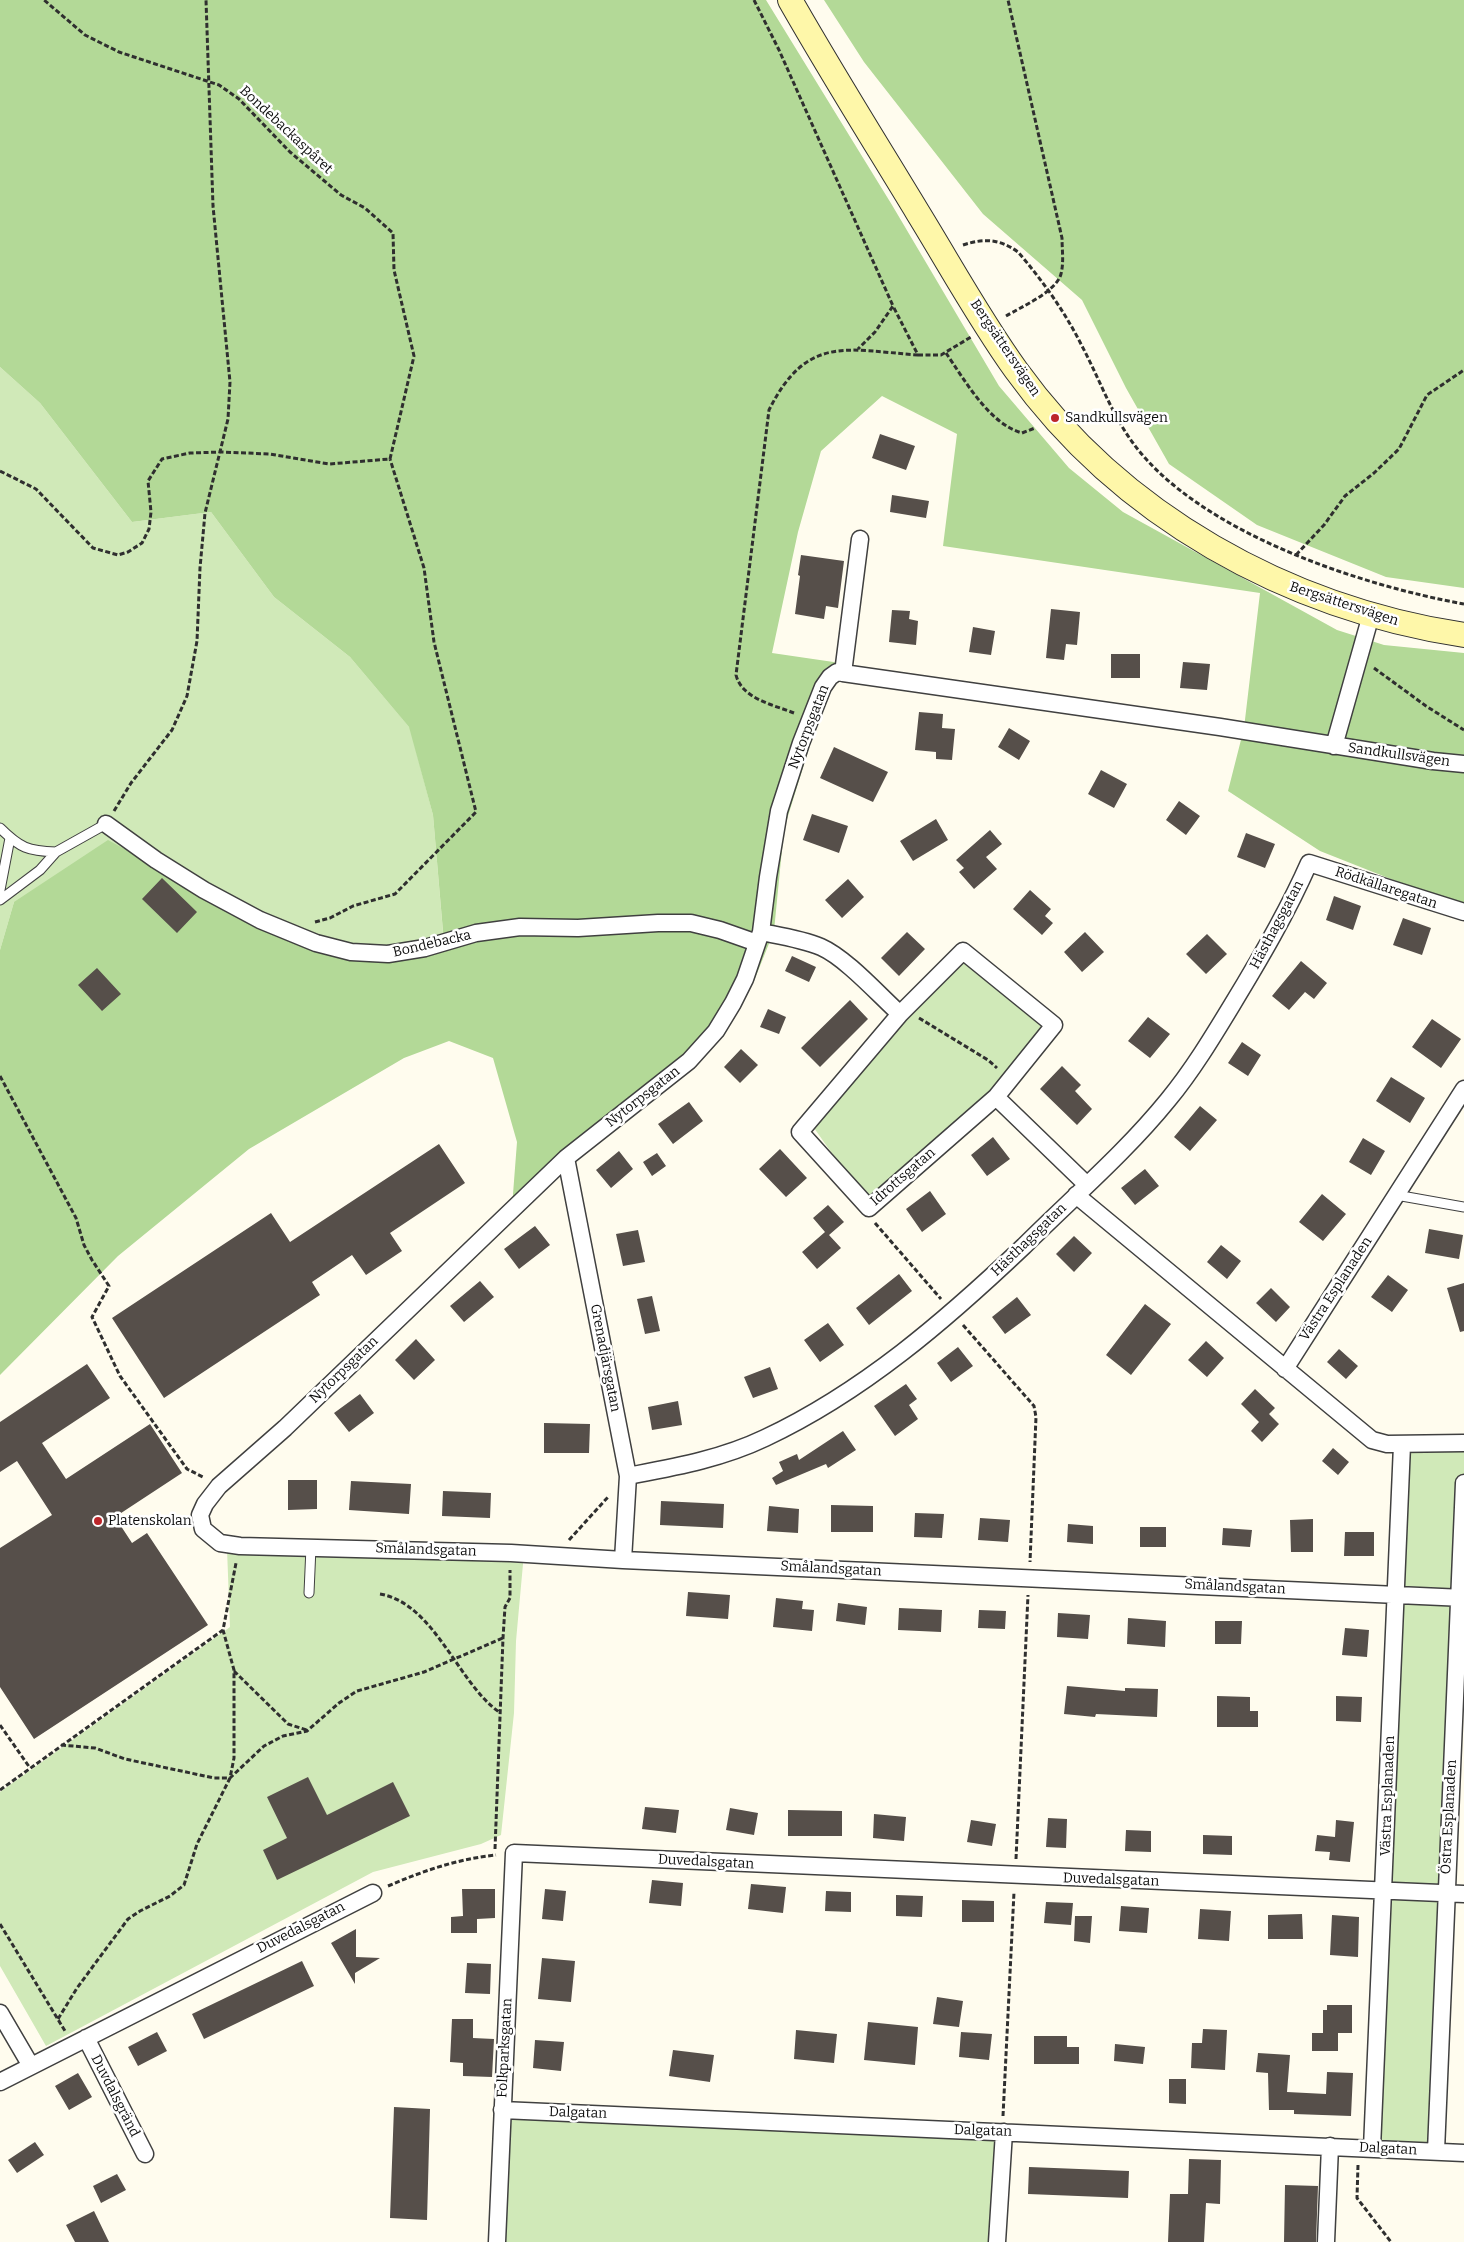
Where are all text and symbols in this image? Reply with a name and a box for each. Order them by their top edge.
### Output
street label: Bondebackaspåret [236,83,336,177]
street label: Bergsättersvägen [966,296,1044,400]
place label: Sandkullsvägen [1065,410,1168,426]
marker: Sandkullsvägen [1049,412,1061,424]
street label: Bergsättersvägen [1287,578,1401,630]
street label: Nytorpsgatan [785,682,833,772]
street label: Sandkullsvägen [1347,740,1451,770]
street label: Rödkällaregatan [1333,864,1439,912]
street label: Hästhagsgatan [1247,878,1307,972]
street label: Bondebacka [391,927,473,961]
street label: Nytorpsgatan [603,1063,683,1131]
street label: Idrottsgatan [867,1144,939,1210]
street label: Hästhagsgatan [988,1200,1070,1280]
street label: Västra Esplanaden [1296,1234,1376,1344]
street label: Grenadjärsgatan [586,1303,624,1413]
street label: Nytorpsgatan [306,1333,382,1407]
place label: Platenskolan [108,1513,192,1529]
marker: Platenskolan [92,1515,104,1527]
street label: Smålandsgatan [375,1540,477,1560]
street label: Smålandsgatan [780,1558,882,1580]
street label: Smålandsgatan [1184,1576,1286,1598]
street label: Västra Esplanaden [1378,1736,1398,1856]
street label: Östra Esplanaden [1438,1759,1460,1875]
street label: Duvedalsgatan [657,1851,755,1873]
street label: Duvedalsgatan [1063,1870,1159,1890]
street label: Duvedalsgatan [254,1899,348,1957]
street label: Folkparksgatan [494,1998,516,2098]
street label: Duvdalsgränd [87,2052,143,2140]
street label: Dalgatan [549,2104,607,2122]
street label: Dalgatan [954,2122,1012,2140]
street label: Dalgatan [1358,2139,1418,2159]

